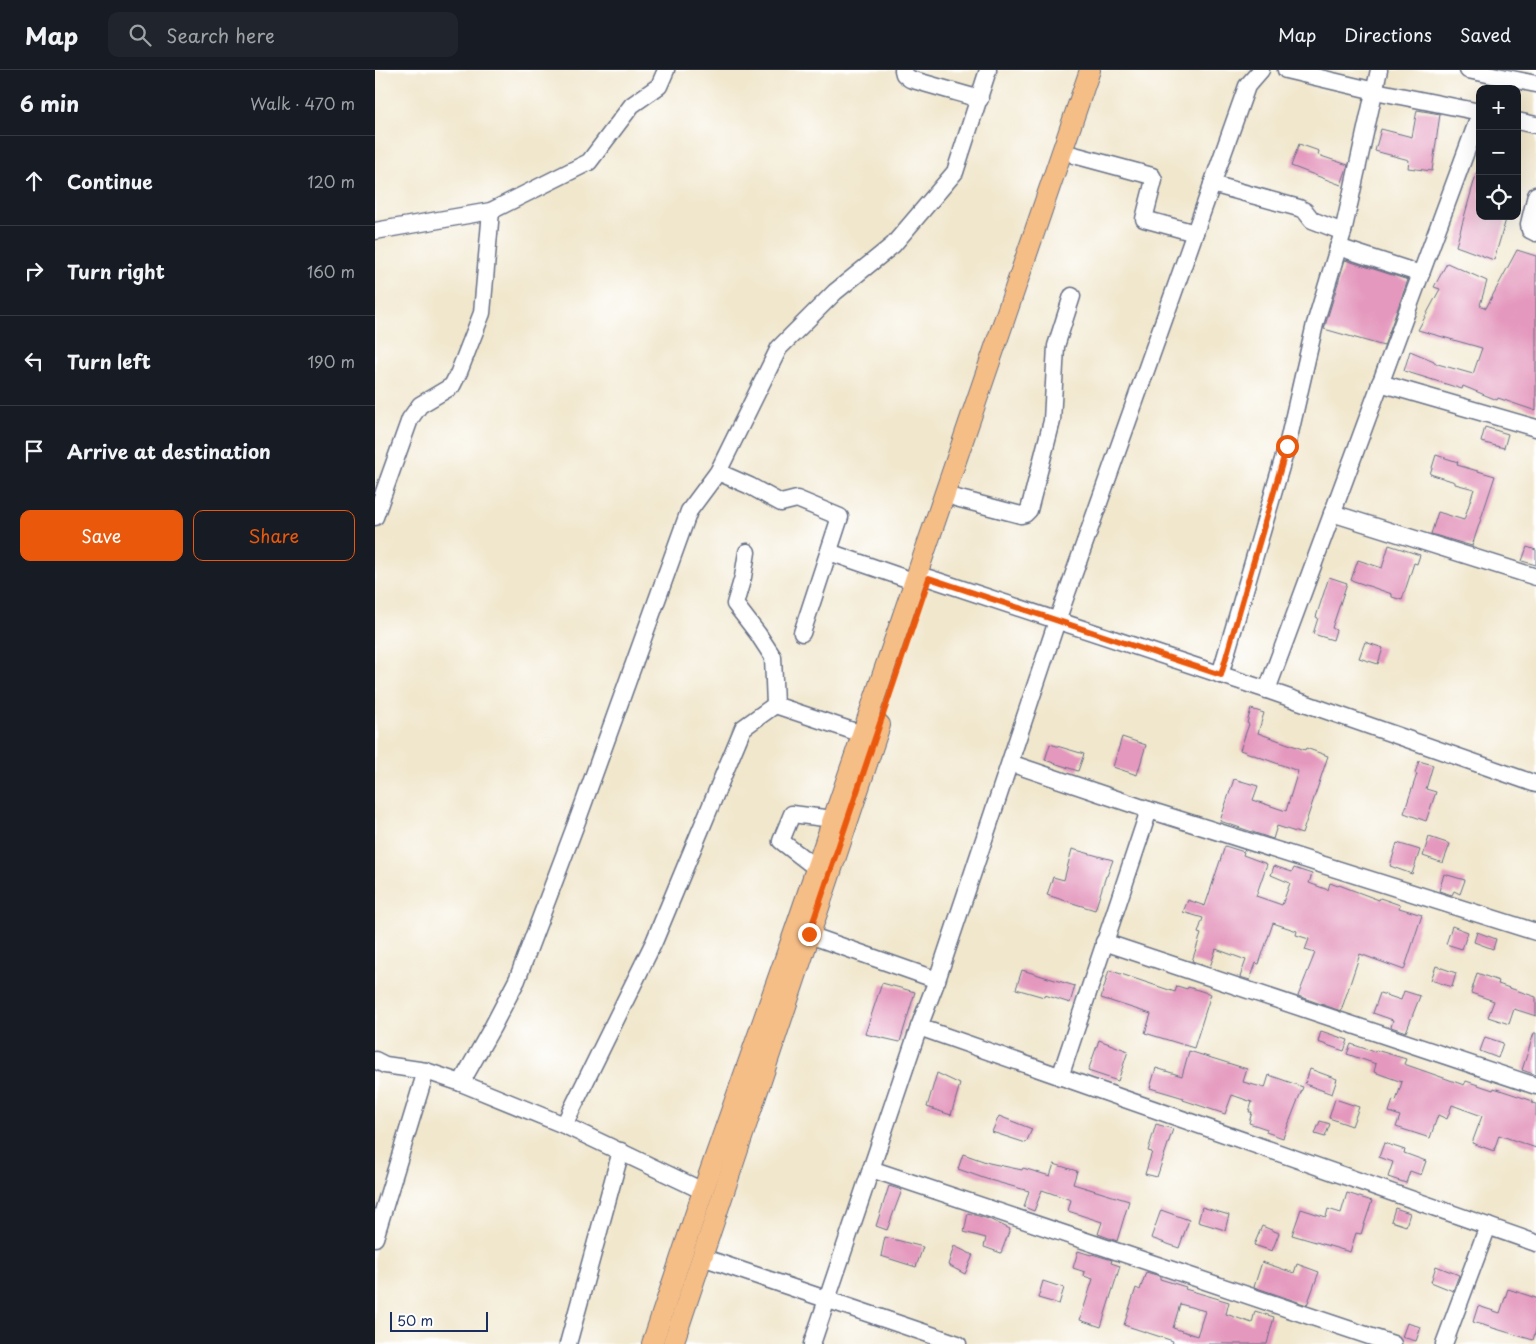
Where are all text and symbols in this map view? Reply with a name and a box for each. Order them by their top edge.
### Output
search box [108,12,458,57]
text: Map [25,17,78,53]
icon: search [126,21,154,49]
text: Search here [166,21,275,49]
text: Map [1278,21,1316,48]
text: Directions [1344,21,1432,48]
text: Saved [1460,21,1511,48]
map controls [1476,85,1521,220]
button: + [1476,85,1521,130]
text: 6 min [20,87,79,119]
text: Walk · 470 m [250,91,355,115]
button: − [1476,130,1521,175]
icon: ahead [20,167,48,195]
text: Continue [67,167,153,195]
text: 120 m [308,169,355,193]
button: locate [1476,175,1521,220]
icon: right [20,257,48,285]
text: Turn right [67,257,165,285]
text: 160 m [307,259,355,283]
icon: left [20,347,48,375]
text: Turn left [67,347,151,375]
text: 190 m [307,349,355,373]
route start [1276,435,1299,458]
icon: arrive [20,437,48,465]
text: Arrive at destination [67,437,271,465]
button: Save [20,510,183,561]
button: Share [193,510,355,561]
route end [798,923,821,946]
scale bar [390,1309,487,1332]
text: 50 m [397,1310,433,1331]

